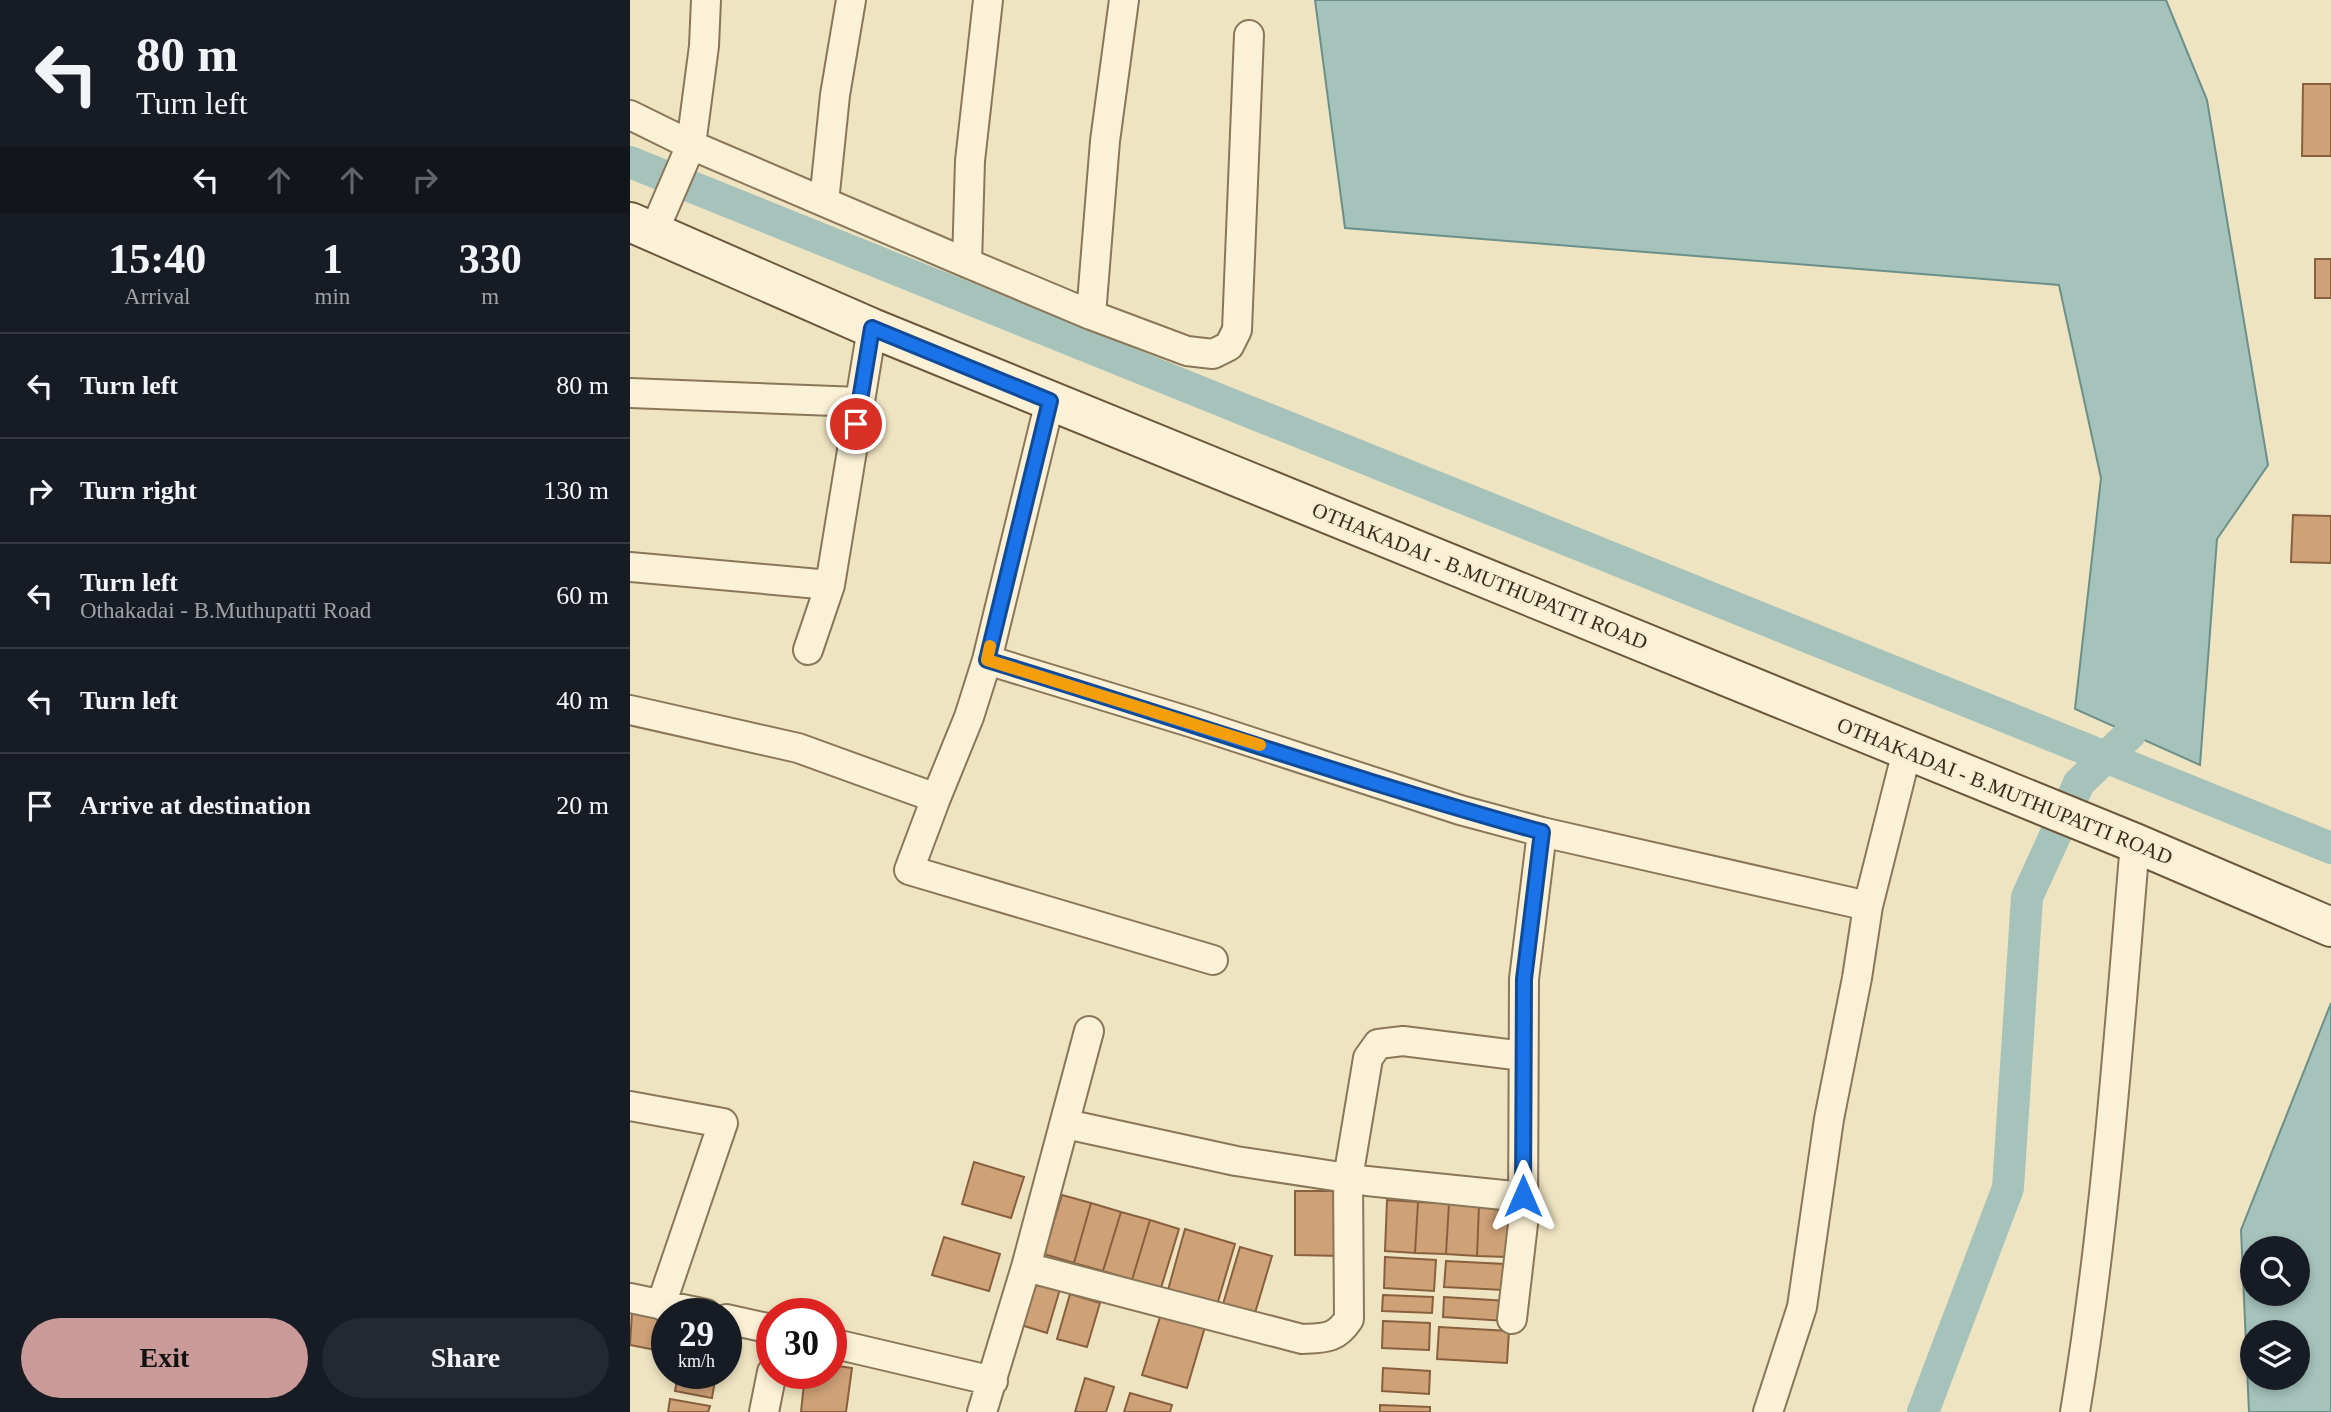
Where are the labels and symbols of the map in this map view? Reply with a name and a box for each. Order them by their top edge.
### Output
pin [826,394,886,454]
street label: OTHAKADAI - B.MUTHUPATTI ROAD [1309,497,1651,655]
street label: OTHAKADAI - B.MUTHUPATTI ROAD [1834,712,2176,870]
position arrow [1486,1159,1560,1233]
speed limit sign: 30 [756,1298,847,1389]

